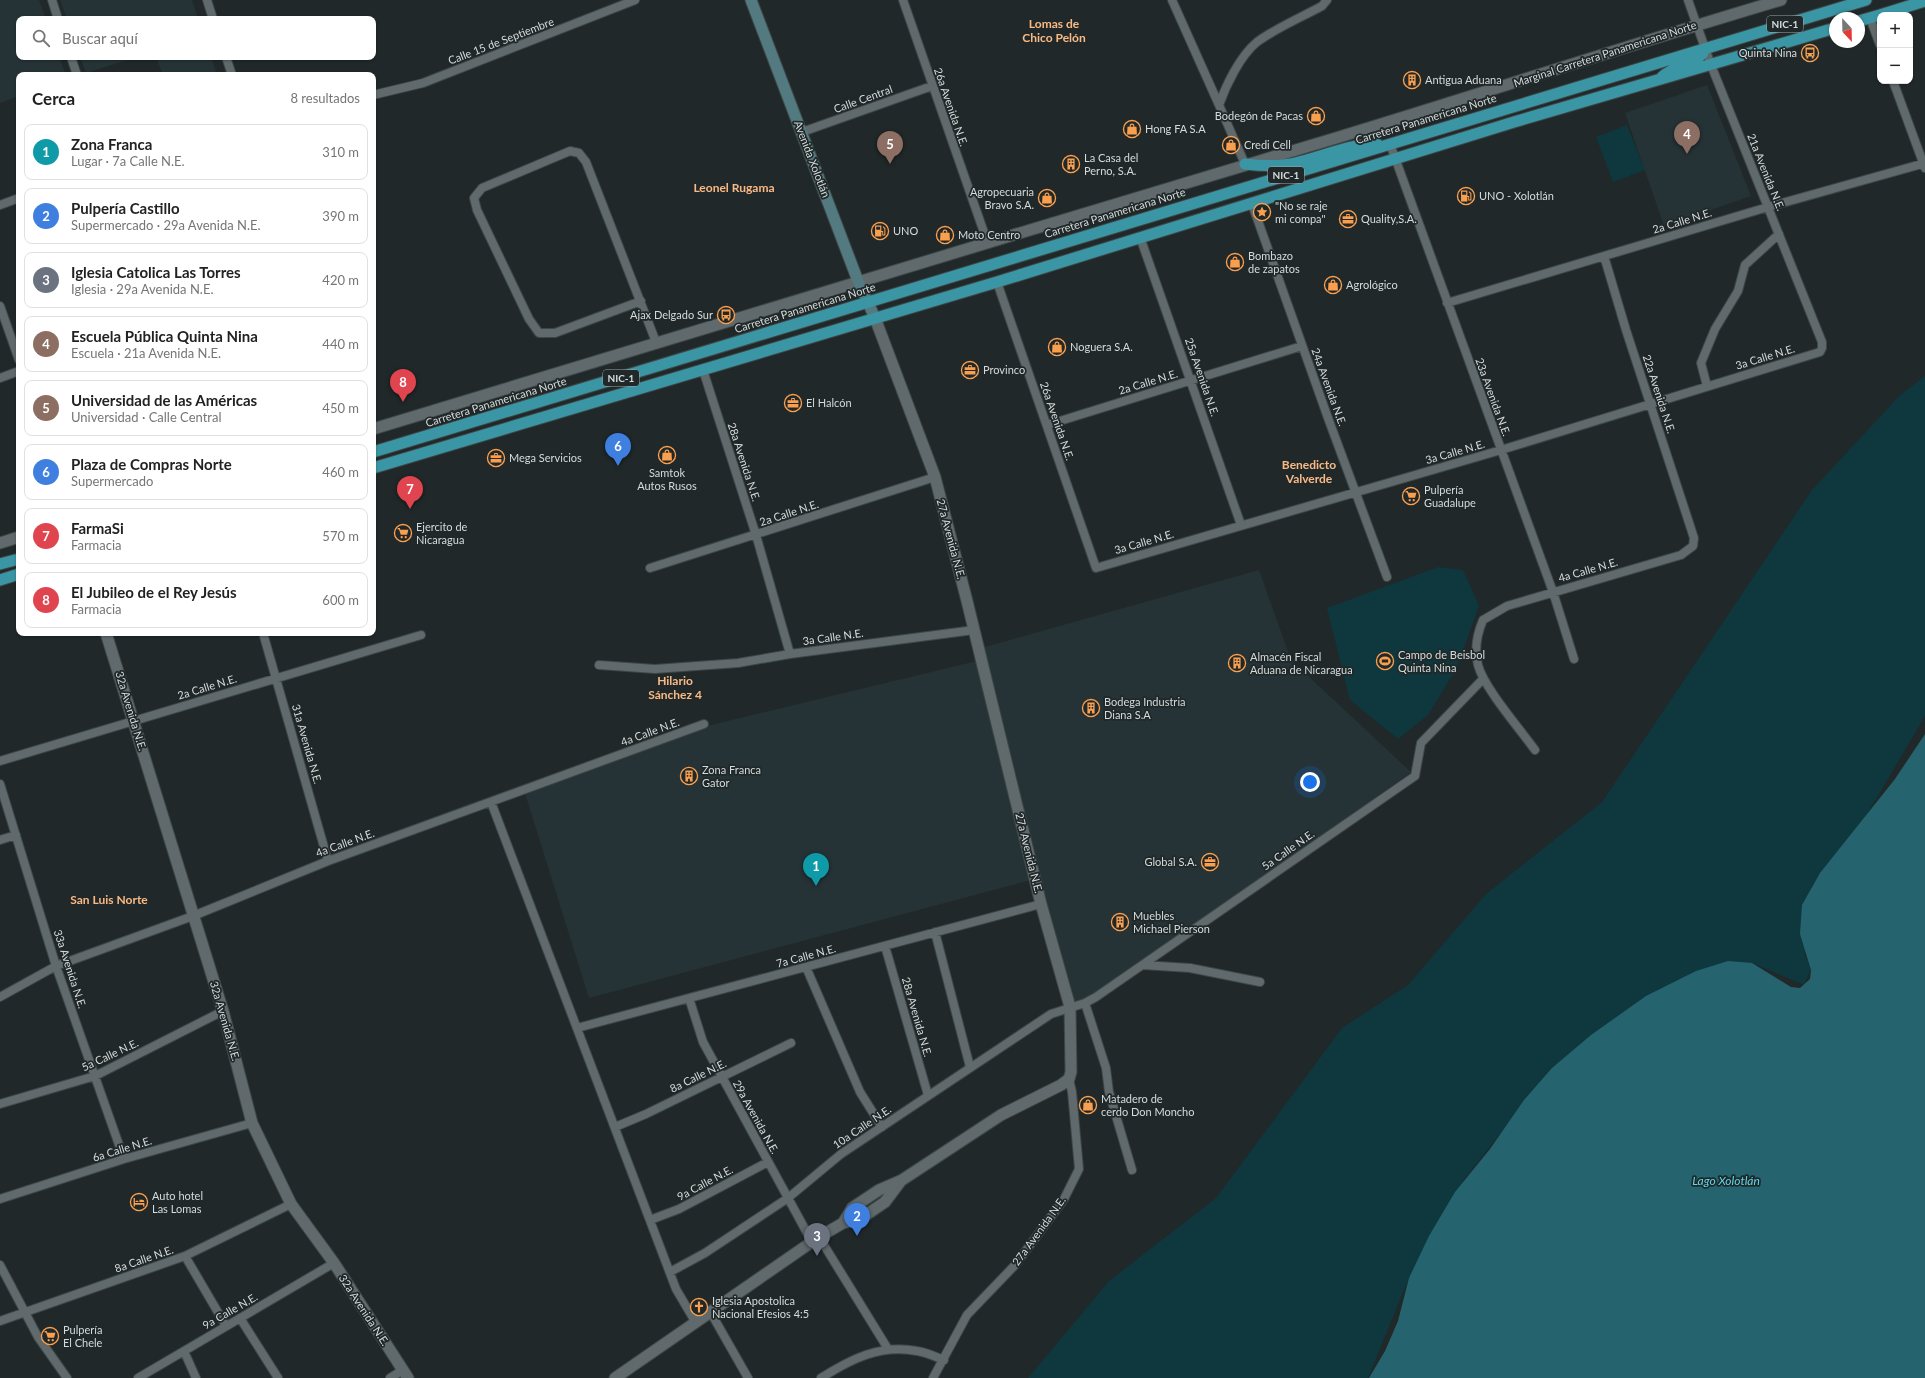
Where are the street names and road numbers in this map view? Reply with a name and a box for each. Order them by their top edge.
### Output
street label: Calle 15 de Septiembre [446,14,556,67]
road number: NIC-1 [1767,16,1803,32]
street label: Marginal Carretera Panamericana Norte [1512,18,1698,89]
street label: 26a Avenida N.E. [932,66,971,148]
street label: Calle Central [832,82,894,115]
street label: Carretera Panamericana Norte [1354,91,1498,146]
street label: Avenida Xolotlán [792,119,833,199]
street label: 21a Avenida N.E. [1745,131,1788,212]
road number: NIC-1 [1268,167,1304,183]
street label: Carretera Panamericana Norte [1043,185,1187,240]
street label: 2a Calle N.E. [1651,205,1713,236]
street label: Carretera Panamericana Norte [733,280,877,335]
street label: 25a Avenida N.E. [1183,336,1222,418]
street label: 3a Calle N.E. [1734,341,1796,372]
street label: 24a Avenida N.E. [1309,346,1350,428]
street label: 22a Avenida N.E. [1641,353,1678,435]
street label: 23a Avenida N.E. [1473,356,1514,438]
street label: 2a Calle N.E. [1117,366,1179,397]
road number: NIC-1 [603,370,639,386]
street label: Carretera Panamericana Norte [424,374,568,429]
street label: 26a Avenida N.E. [1038,380,1077,462]
street label: 28a Avenida N.E. [726,421,763,503]
street label: 3a Calle N.E. [1424,437,1486,466]
street label: 2a Calle N.E. [758,497,820,528]
street label: 27a Avenida N.E. [935,497,968,580]
street label: 3a Calle N.E. [1113,527,1175,556]
street label: 4a Calle N.E. [1557,555,1619,584]
street label: 3a Calle N.E. [802,626,864,647]
street label: 32a Avenida N.E. [113,670,150,752]
street label: 2a Calle N.E. [176,671,238,702]
street label: 31a Avenida N.E. [290,703,325,785]
street label: 4a Calle N.E. [619,715,681,748]
street label: 27a Avenida N.E. [1013,811,1046,894]
street label: 4a Calle N.E. [314,826,376,859]
street label: 5a Calle N.E. [1259,827,1317,872]
street label: 33a Avenida N.E. [52,928,89,1010]
street label: 7a Calle N.E. [775,941,837,970]
street label: 28a Avenida N.E. [900,976,935,1058]
street label: 32a Avenida N.E. [208,980,243,1062]
street label: 5a Calle N.E. [79,1036,140,1073]
street label: 8a Calle N.E. [667,1056,728,1095]
street label: 29a Avenida N.E. [731,1078,782,1156]
street label: 10a Calle N.E. [830,1102,893,1151]
street label: 6a Calle N.E. [91,1133,153,1164]
street label: 9a Calle N.E. [675,1162,735,1203]
street label: 27a Avenida N.E. [1009,1194,1068,1268]
street label: 8a Calle N.E. [113,1242,175,1275]
street label: 32a Avenida N.E. [337,1272,392,1348]
street label: 9a Calle N.E. [200,1290,260,1332]

